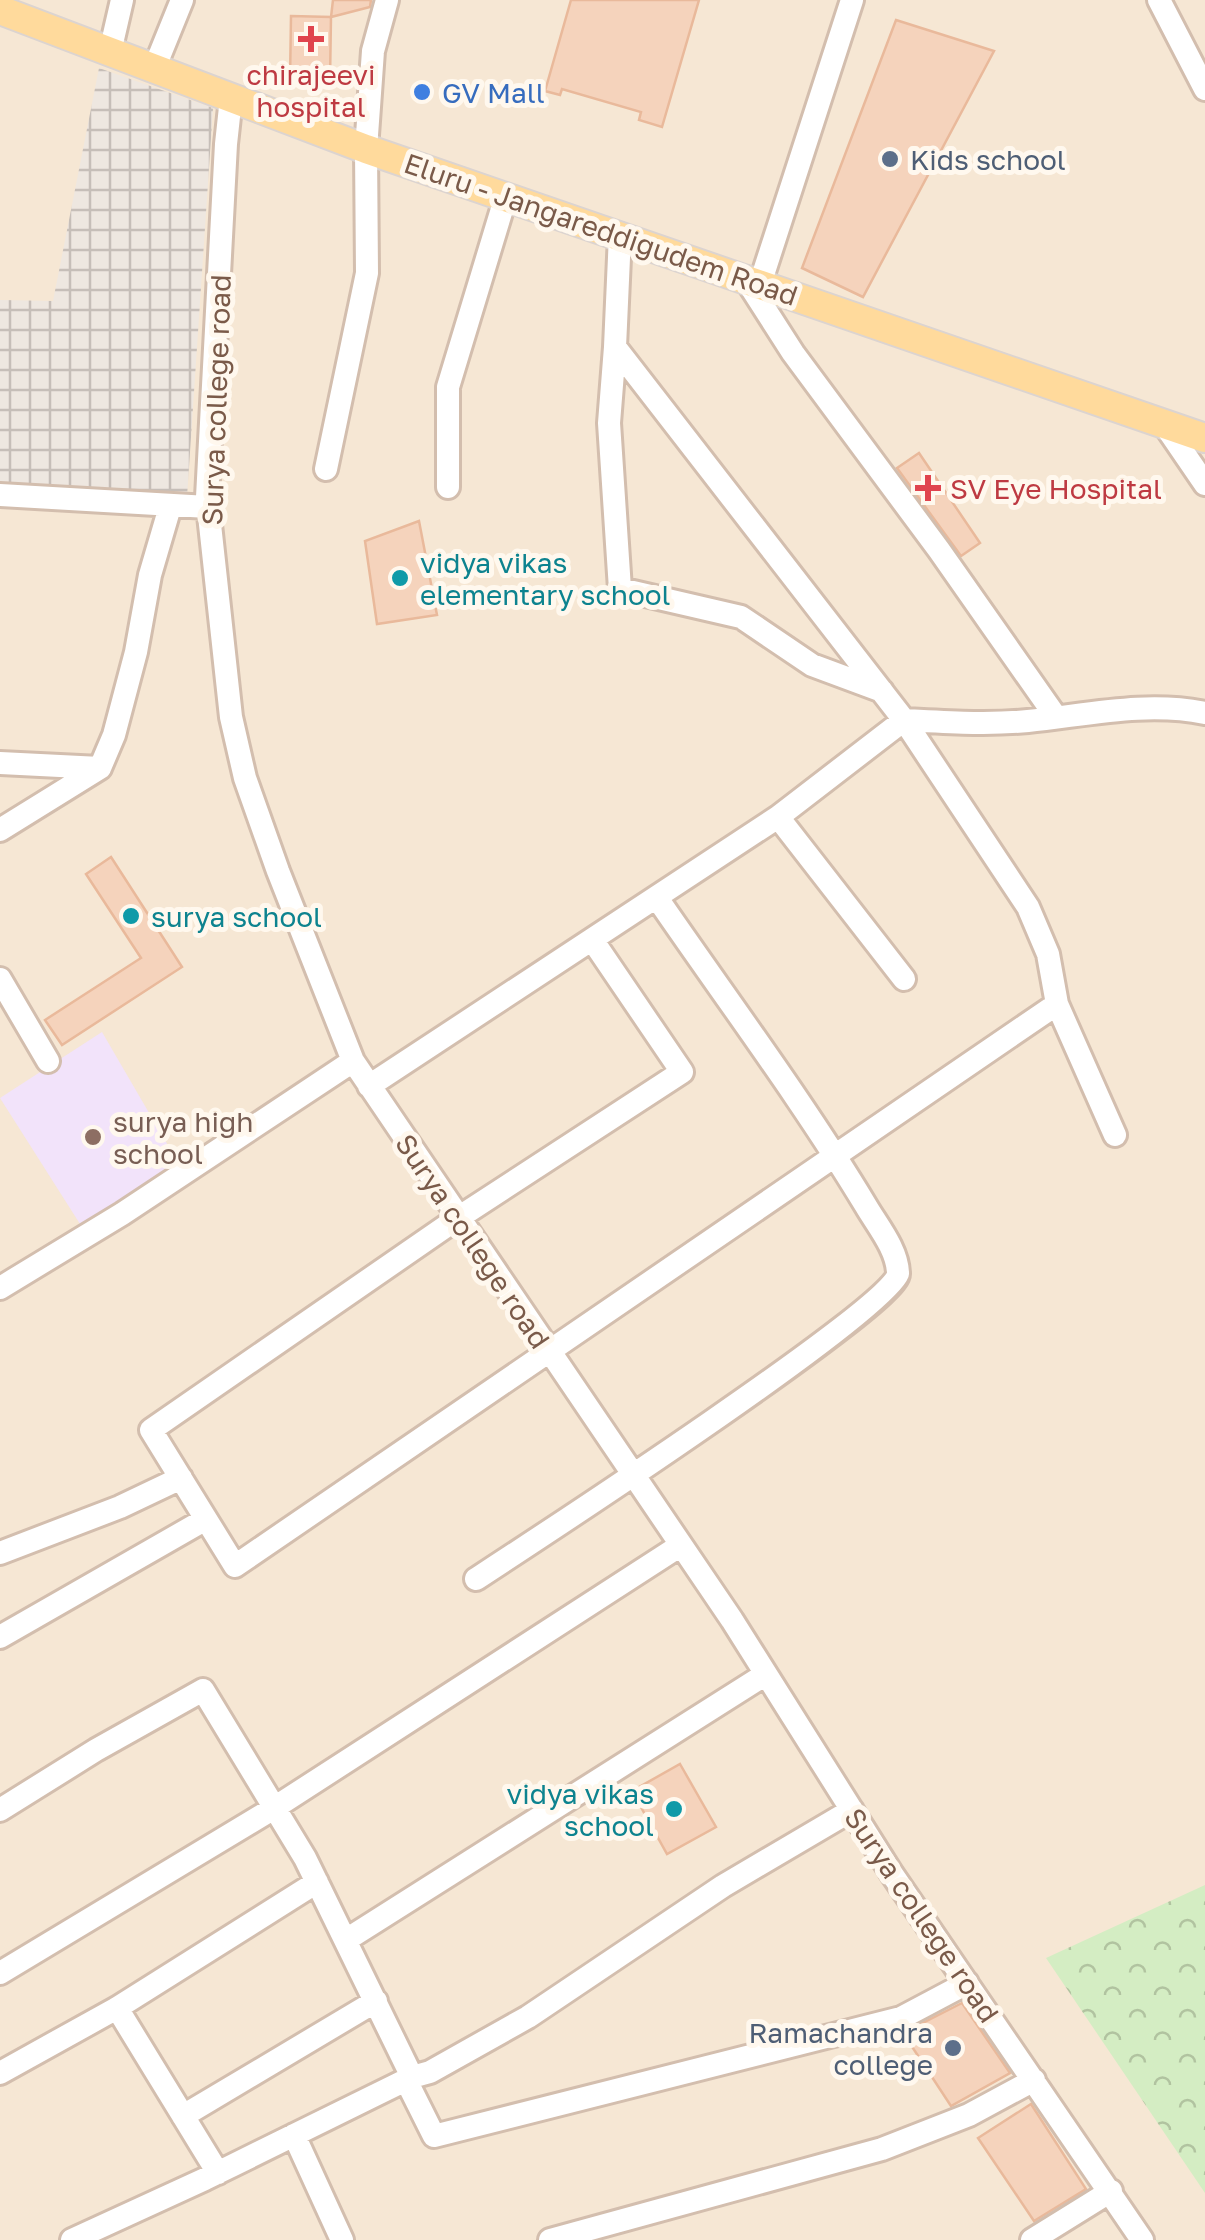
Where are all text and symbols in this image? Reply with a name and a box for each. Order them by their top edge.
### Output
marker: chirajeevi hospital [298,26,324,52]
place label: chirajeevi hospital [246,58,376,123]
place label: GV Mall [442,76,545,109]
marker: GV Mall [411,81,433,103]
place label: Kids school [910,143,1066,176]
street label: Eluru - Jangareddigudem Road [400,146,802,312]
marker: Kids school [879,148,901,170]
street label: Surya college road [195,274,237,526]
place label: SV Eye Hospital [950,472,1162,505]
marker: SV Eye Hospital [915,475,941,501]
place label: vidya vikas elementary school [420,546,670,611]
marker: vidya vikas elementary school [389,567,411,589]
place label: surya school [151,900,322,933]
marker: surya school [120,905,142,927]
place label: surya high school [113,1105,253,1170]
marker: surya high school [82,1126,104,1148]
street label: Surya college road [389,1128,557,1354]
place label: vidya vikas school [507,1777,654,1842]
marker: vidya vikas school [663,1798,685,1820]
street label: Surya college road [838,1802,1006,2028]
place label: Ramachandra college [749,2016,933,2081]
marker: Ramachandra college [942,2037,964,2059]

